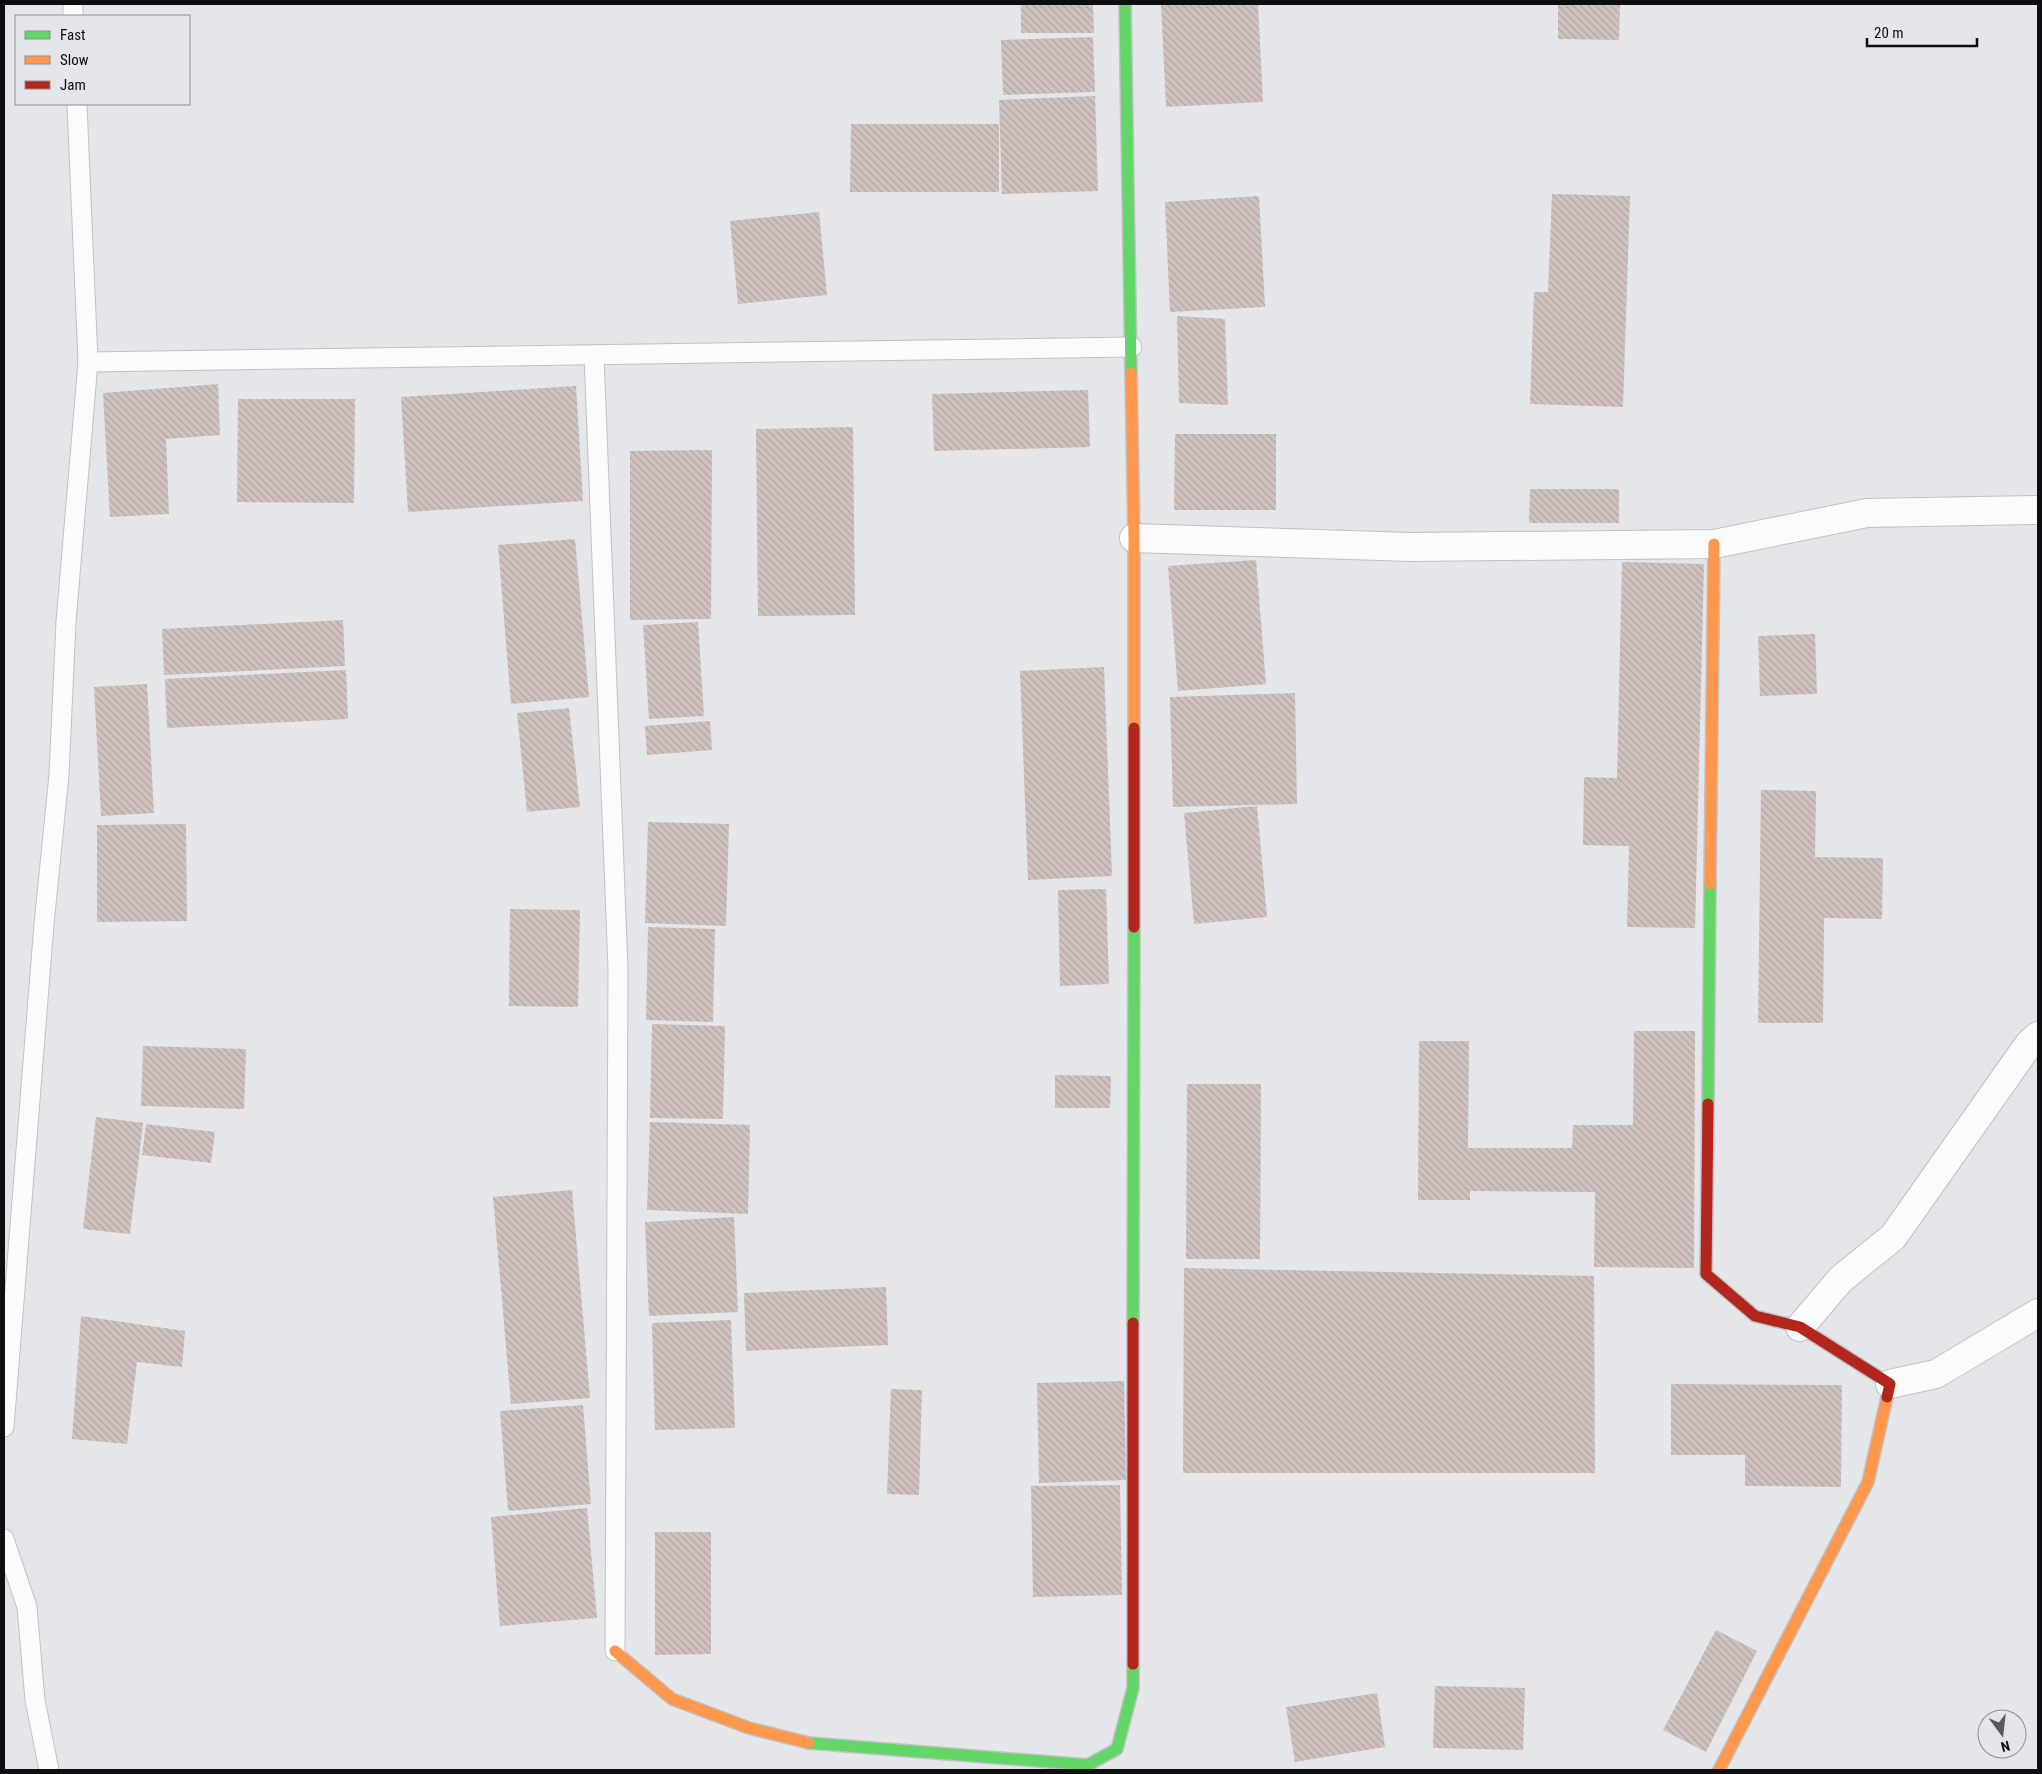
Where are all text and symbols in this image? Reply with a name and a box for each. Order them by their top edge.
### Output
legend [15,15,190,105]
scale bar [1867,15,1977,47]
text: 20 m [1874,24,1904,42]
text: Fast [60,26,85,44]
text: Slow [60,51,89,69]
text: Jam [60,76,86,94]
north arrow [1977,1709,2027,1759]
text: N [1999,1738,2012,1755]

